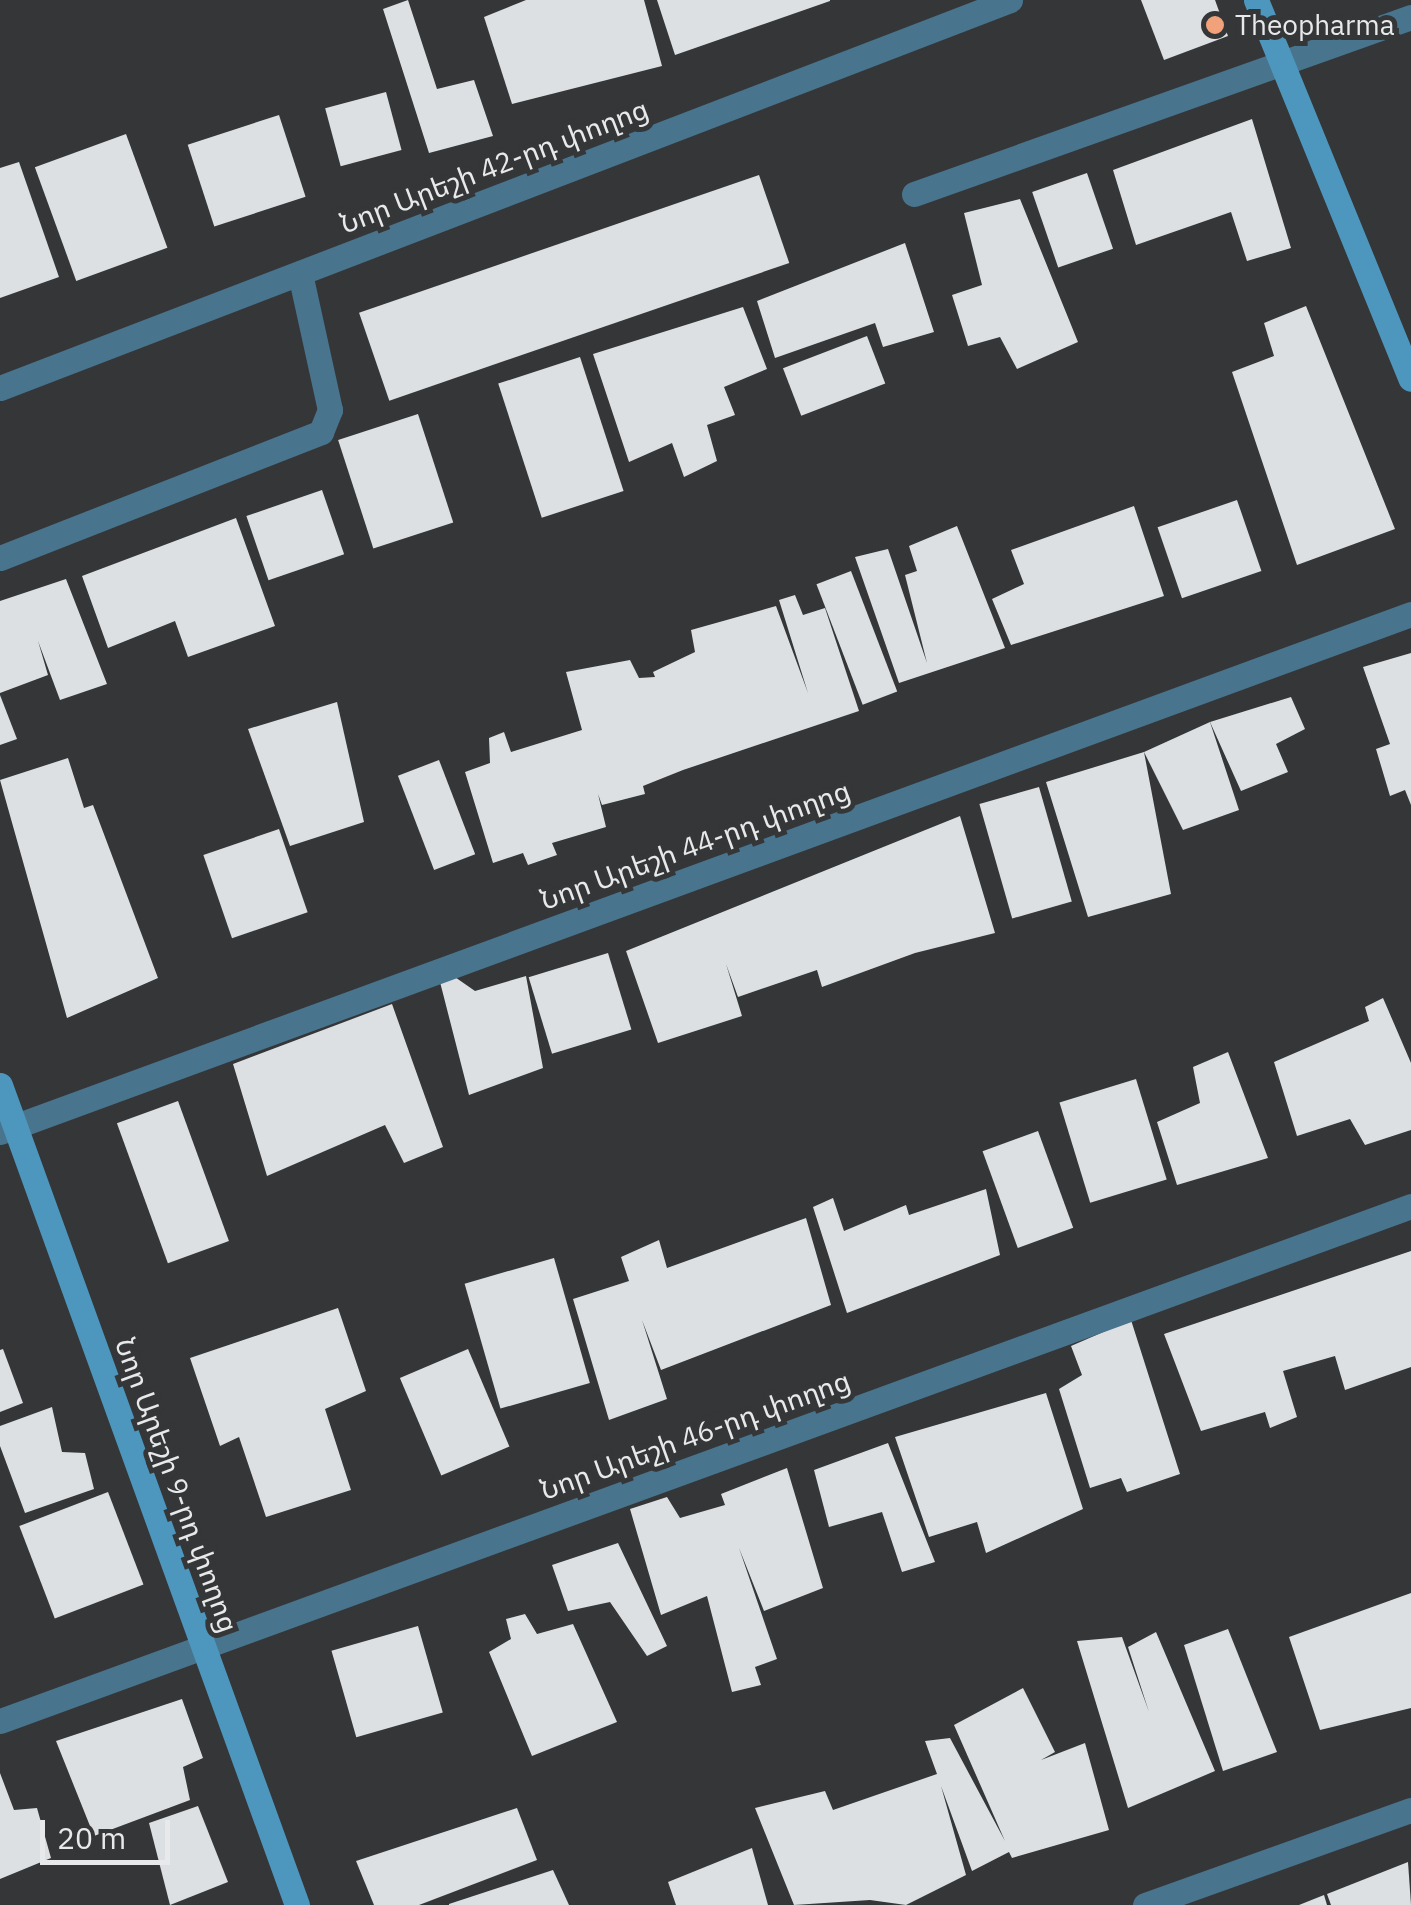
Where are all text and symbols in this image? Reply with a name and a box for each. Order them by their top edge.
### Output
place label: Theopharma [1235,8,1395,42]
marker: Theopharma [1204,14,1226,36]
street label: Նոր Արեշի 42-րդ փողոց [335,92,653,240]
street label: Նոր Արեշի 44-րդ փողոց [535,773,855,917]
street label: Նոր Արեշի 9-րդ փողոց [108,1333,246,1637]
street label: Նոր Արեշի 46-րդ փողոց [535,1363,855,1507]
scale bar [45,1800,175,1862]
text: 20 m [57,1818,126,1857]

